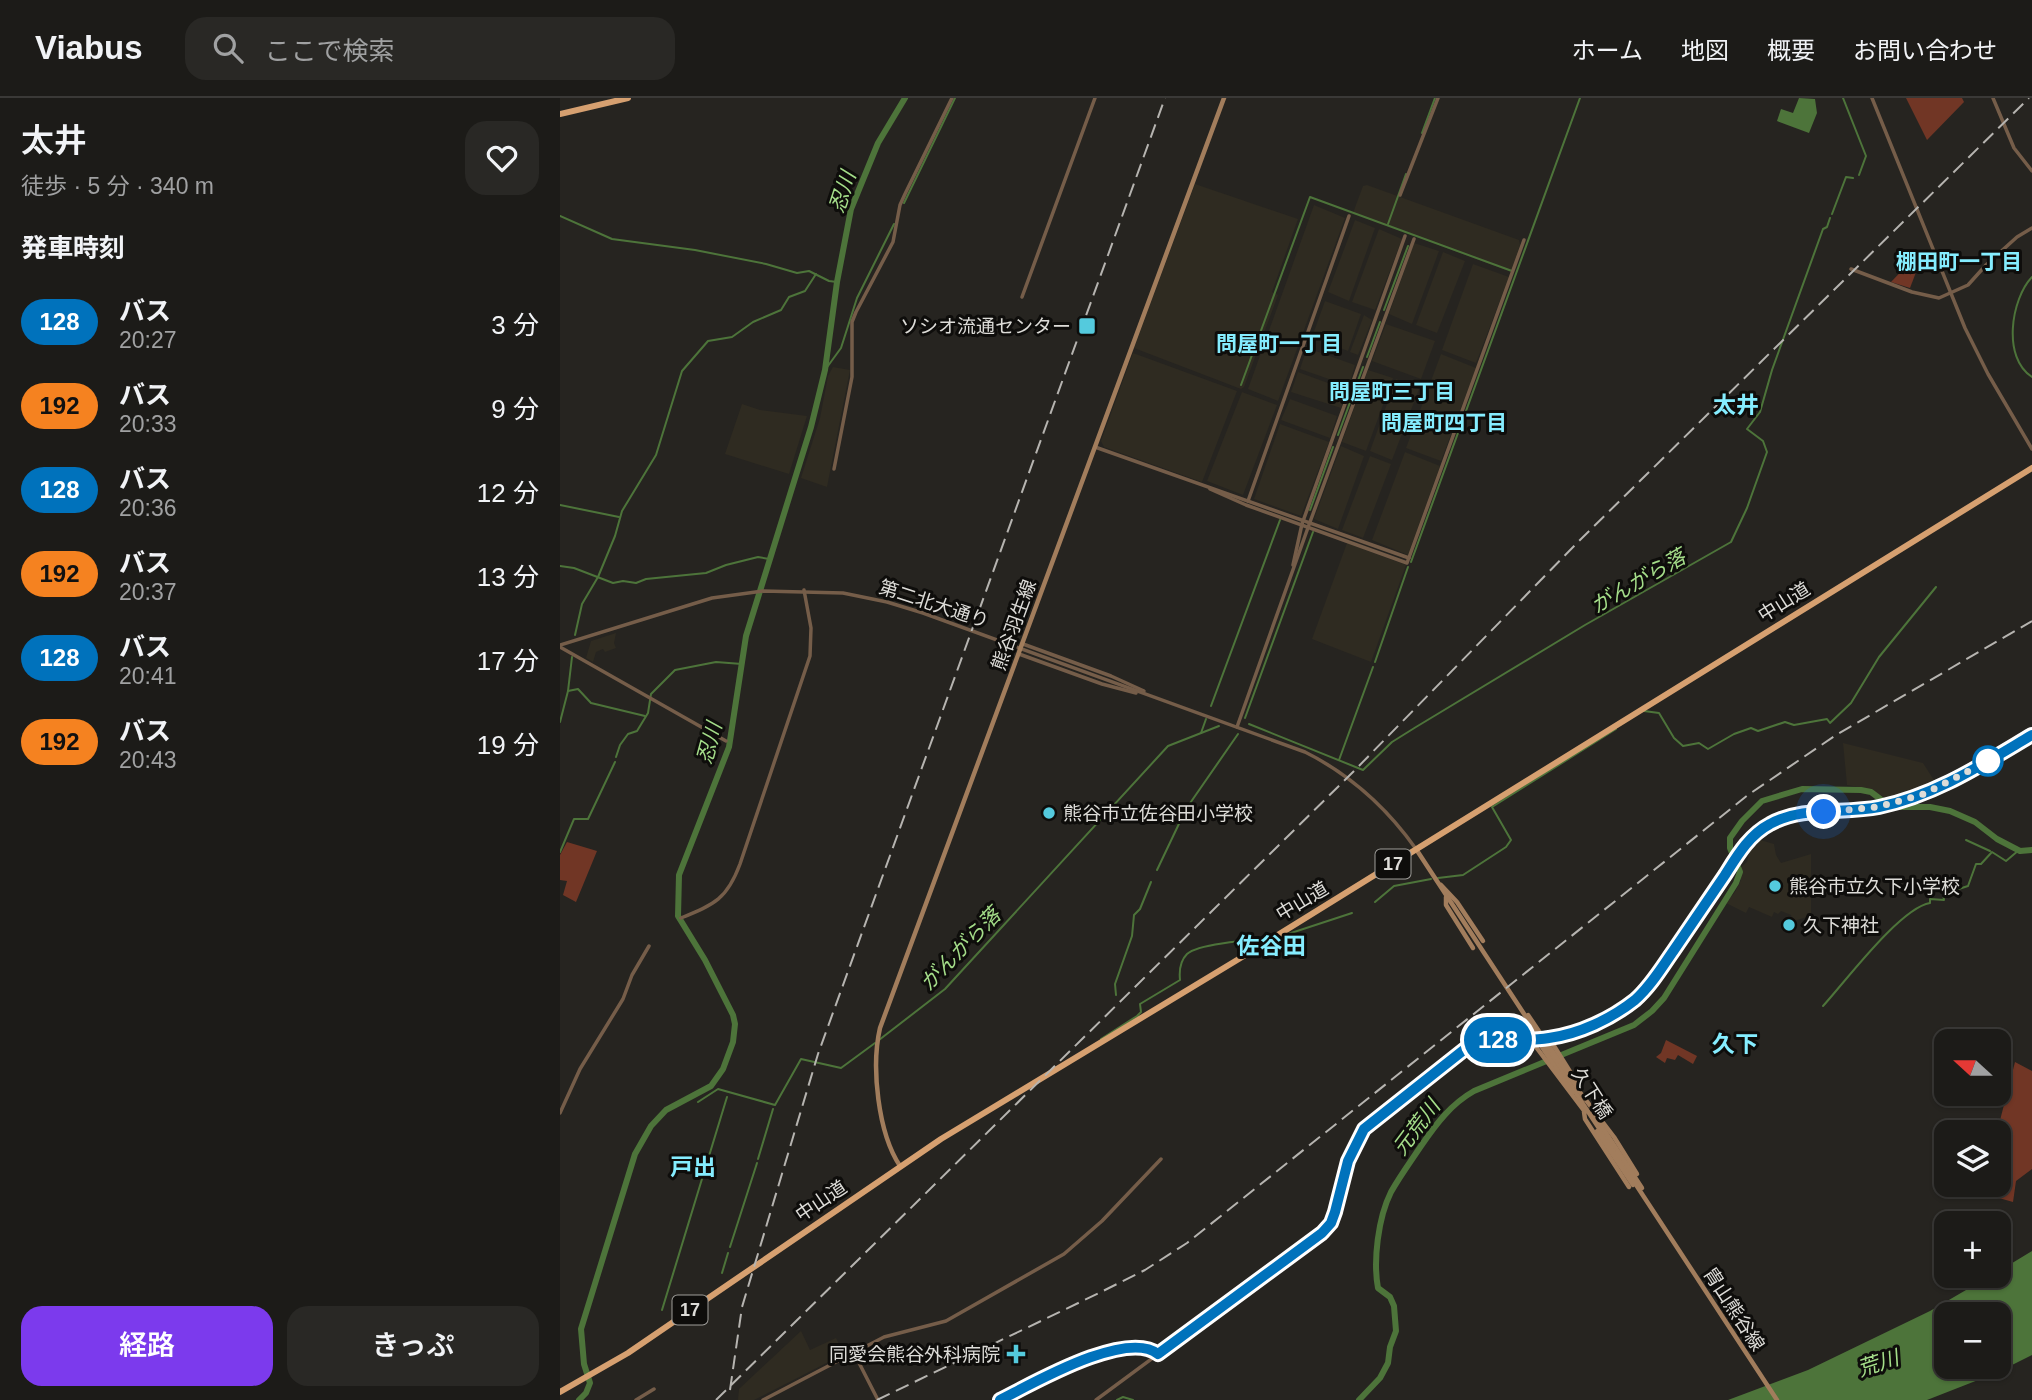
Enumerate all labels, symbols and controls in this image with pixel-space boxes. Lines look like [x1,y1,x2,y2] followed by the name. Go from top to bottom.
[185,17,675,80] search box
[35,29,143,66] text: Viabus
[209,29,247,67] icon: search
[265,36,395,66] text: ここで検索
[1572,37,1643,64] text: ホーム
[1681,37,1729,64] text: 地図
[1767,37,1815,64] text: 概要
[1853,37,1997,64] text: お問い合わせ
[465,121,539,195] button: heart
[21,122,87,159] text: 太井
[825,167,860,216] water label: 忍川
[21,173,214,199] text: 徒歩 · 5 分 · 340 m
[21,233,125,263] text: 発車時刻
[1896,250,2022,273] district label: 棚田町一丁目
[119,296,171,326] text: バス
[39,308,80,335] text: 128
[491,310,539,340] text: 3 分
[900,316,1071,337] place label: ソシオ流通センター
[1077,316,1097,336] marker: ソシオ流通センター
[119,327,177,353] text: 20:27
[1216,332,1342,355] district label: 問屋町一丁目
[119,380,171,410] text: バス
[1329,380,1455,403] district label: 問屋町三丁目
[39,392,80,419] text: 192
[1713,392,1759,418] district label: 太井
[491,394,539,424] text: 9 分
[119,411,177,437] text: 20:33
[1381,411,1507,434] district label: 問屋町四丁目
[119,464,171,494] text: バス
[39,476,80,503] text: 128
[477,478,539,508] text: 12 分
[119,495,177,521] text: 20:36
[1587,543,1692,617] water label: がんがら落
[119,548,171,578] text: バス
[39,560,80,587] text: 192
[477,562,539,592] text: 13 分
[877,576,991,632] street label: 第二北大通り
[988,577,1040,673] street label: 熊谷羽生線
[1754,578,1814,626] street label: 中山道
[119,579,177,605] text: 20:37
[119,632,171,662] text: バス
[39,644,80,671] text: 128
[477,646,539,676] text: 17 分
[119,663,177,689] text: 20:41
[119,716,171,746] text: バス
[692,718,726,766] water label: 忍川
[39,728,80,755] text: 192
[477,730,539,760] text: 19 分
[1973,746,2003,776] unlabelled marker
[119,747,177,773] text: 20:43
[1806,794,1841,829] your location
[1063,803,1253,824] place label: 熊谷市立佐谷田小学校
[1041,805,1057,821] marker: 熊谷市立佐谷田小学校
[1376,850,1410,878] road number: 17
[1789,876,1960,897] place label: 熊谷市立久下小学校
[1272,877,1332,925] street label: 中山道
[1767,878,1783,894] marker: 熊谷市立久下小学校
[915,901,1007,995] water label: がんがら落
[1803,915,1879,936] place label: 久下神社
[1781,917,1797,933] marker: 久下神社
[1237,933,1306,959] district label: 佐谷田
[1458,1017,1538,1063] line badge: 128
[1478,1026,1518,1053] text: 128
[1934,1029,2011,1106] north arrow
[1934,1029,2011,1379] map controls
[1712,1031,1758,1057] district label: 久下
[1568,1063,1616,1123] street label: 久下橋
[1388,1093,1445,1159] water label: 元荒川
[1934,1120,2011,1197] button: layers
[670,1154,716,1180] district label: 戸出
[791,1176,851,1226] street label: 中山道
[1934,1211,2011,1288] button: +
[1699,1263,1769,1355] street label: 胄山熊谷線
[673,1296,708,1324] road number: 17
[1934,1302,2011,1379] button: −
[21,1306,273,1386] button: 経路
[287,1306,539,1386] button: きっぷ
[829,1344,1000,1365] place label: 同愛会熊谷外科病院
[1006,1344,1026,1364] marker: 同愛会熊谷外科病院
[1854,1345,1903,1380] water label: 荒川

